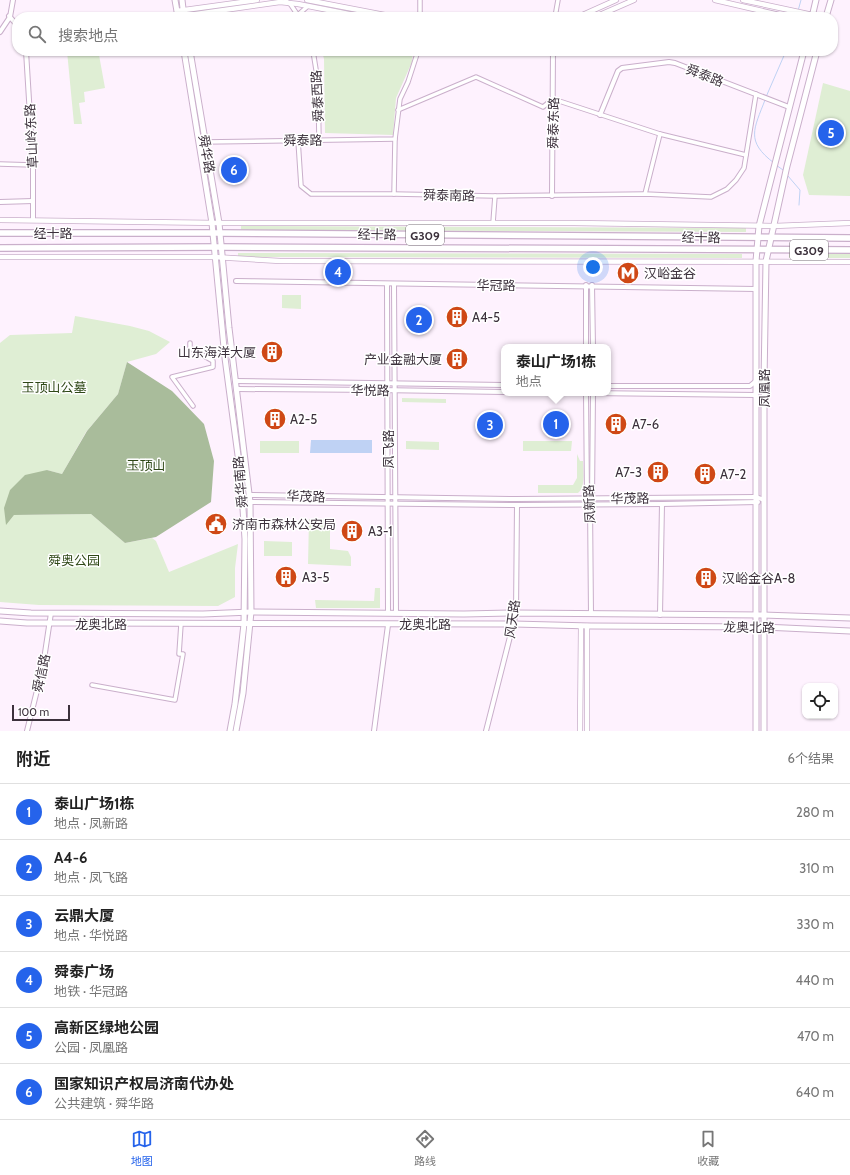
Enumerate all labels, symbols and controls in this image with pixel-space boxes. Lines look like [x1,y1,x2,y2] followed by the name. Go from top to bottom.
[12,12,838,56] search box
[26,23,48,45] icon: search
[58,27,118,45] text: 搜索地点
[684,61,726,89] street label: 舜泰路
[308,70,326,122] street label: 舜泰西路
[545,97,561,149] street label: 舜泰东路
[21,103,41,169] street label: 草山岭东路
[818,118,844,148] pin: 5
[283,132,323,148] street label: 舜泰路
[196,133,218,175] street label: 舜华路
[221,155,247,185] pin: 6
[423,187,475,203] street label: 舜泰南路
[33,225,73,241] street label: 经十路
[406,225,444,245] road number: G309
[357,226,397,242] street label: 经十路
[681,229,721,245] street label: 经十路
[790,240,828,260] road number: G309
[325,257,351,287] pin: 4
[583,257,603,277] your location
[615,260,641,286] metro station icon: 汉峪金谷
[644,265,696,281] place label: 汉峪金谷
[476,277,516,293] street label: 华冠路
[444,304,470,330] building icon: A4-5
[406,305,432,335] pin: 2
[472,309,500,325] place label: A4-5
[259,339,285,365] building icon: 山东海洋大厦
[178,344,256,360] place label: 山东海洋大厦
[501,344,611,396] popup
[444,346,470,372] building icon: 产业金融大厦
[364,351,442,367] place label: 产业金融大厦
[516,353,596,371] text: 泰山广场1栋
[756,368,772,408] street label: 凤凰路
[516,373,542,389] text: 地点
[21,379,87,395] park label: 玉顶山公墓
[350,382,390,398] street label: 华悦路
[262,406,288,432] building icon: A2-5
[543,409,569,439] pin: 1
[477,410,503,440] pin: 3
[290,411,317,427] place label: A2-5
[603,411,629,437] building icon: A7-6
[632,416,659,432] place label: A7-6
[380,429,396,469] street label: 凤飞路
[230,455,250,509] street label: 舜华南路
[126,457,166,473] park label: 玉顶山
[645,459,671,485] building icon: A7-3
[692,461,718,487] building icon: A7-2
[615,464,642,480] place label: A7-3
[720,466,747,482] place label: A7-2
[580,484,598,524] street label: 凤新路
[286,487,326,505] street label: 华茂路
[610,490,650,506] street label: 华茂路
[203,511,229,537] public building icon: 济南市森林公安局
[232,516,336,532] place label: 济南市森林公安局
[339,518,365,544] building icon: A3-1
[368,523,393,539] place label: A3-1
[48,552,100,568] park label: 舜奥公园
[273,564,299,590] building icon: A3-5
[693,565,719,591] building icon: 汉峪金谷A-8
[302,569,330,585] place label: A3-5
[722,570,796,586] place label: 汉峪金谷A-8
[501,599,523,639] street label: 风天路
[75,616,127,632] street label: 龙奥北路
[399,616,451,632] street label: 龙奥北路
[723,619,775,635] street label: 龙奥北路
[29,652,53,694] street label: 舜信路
[802,683,838,719] map controls
[802,683,838,719] button: locate
[12,703,70,722] scale bar
[18,705,49,719] text: 100 m
[16,749,50,769] text: 附近
[788,750,834,766] text: 6个结果
[54,795,135,813] text: 泰山广场1栋
[27,804,31,820] text: 1
[796,804,834,820] text: 280 m
[54,815,128,831] text: 地点 · 凤新路
[54,849,87,867] text: A4-6
[26,860,32,876] text: 2
[799,860,834,876] text: 310 m
[54,869,128,885] text: 地点 · 凤飞路
[54,907,114,925] text: 云鼎大厦
[25,916,33,932] text: 3
[797,916,834,932] text: 330 m
[54,927,128,943] text: 地点 · 华悦路
[54,963,114,981] text: 舜泰广场
[25,972,33,988] text: 4
[796,972,834,988] text: 440 m
[54,983,128,999] text: 地铁 · 华冠路
[54,1019,159,1037] text: 高新区绿地公园
[26,1028,32,1044] text: 5
[797,1028,834,1044] text: 470 m
[54,1039,128,1055] text: 公园 · 凤凰路
[54,1075,234,1093] text: 国家知识产权局济南代办处
[25,1084,33,1100] text: 6
[796,1084,834,1100] text: 640 m
[54,1095,154,1111] text: 公共建筑 · 舜华路
[131,1128,153,1168] tab: 地图
[414,1128,436,1168] tab: 路线
[697,1128,719,1168] tab: 收藏

